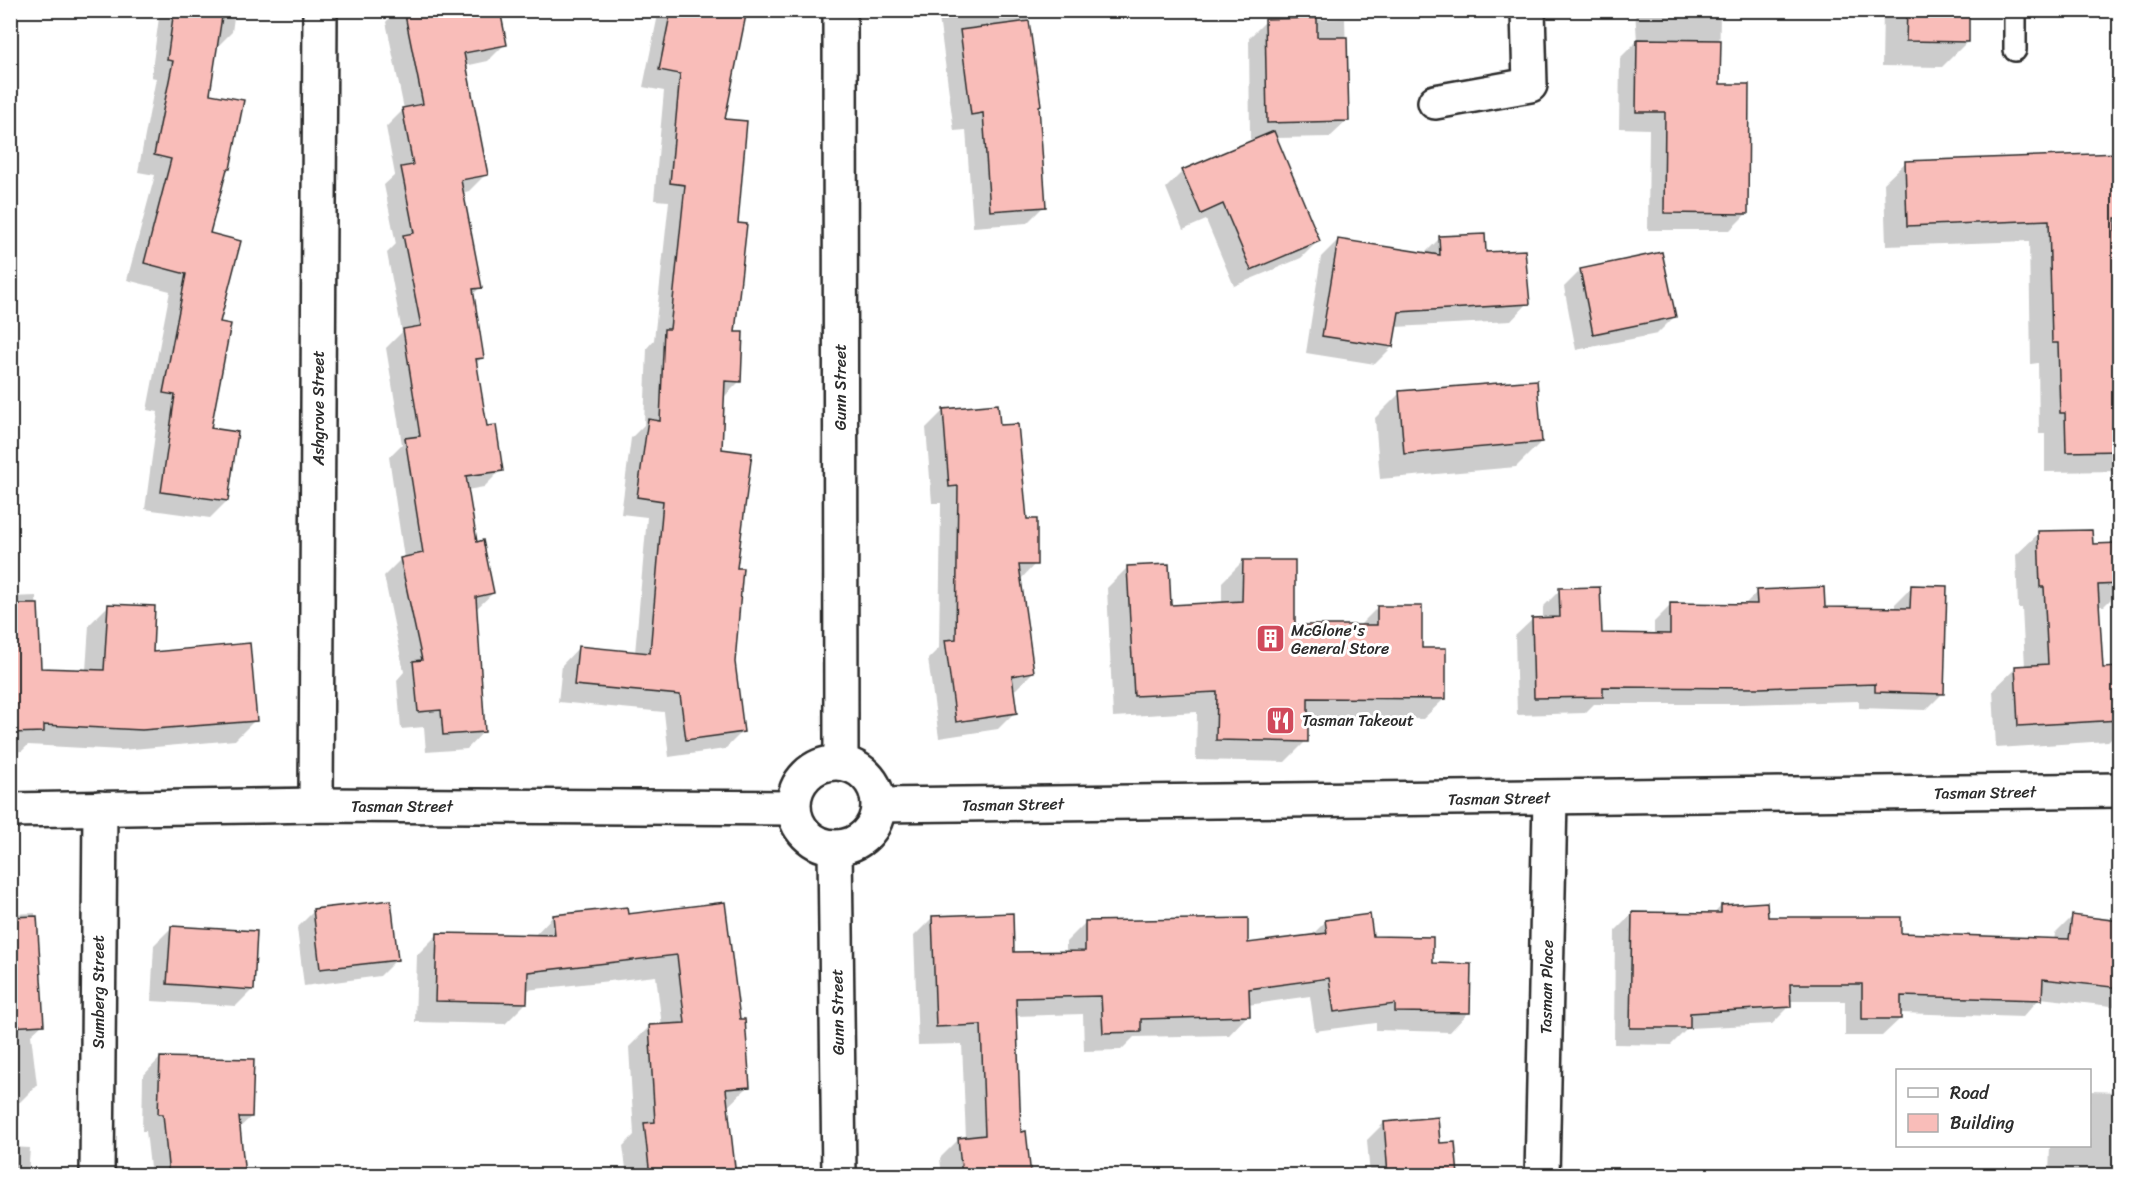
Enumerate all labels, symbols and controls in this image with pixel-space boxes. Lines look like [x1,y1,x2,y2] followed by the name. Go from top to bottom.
[826,344,855,430] street label: Gunn Street
[304,351,333,466] street label: Ashgrove Street
[1291,616,1389,663] place label: McGlone's General Store
[1254,623,1286,655] building icon: McGlone's General Store
[1265,704,1297,736] restaurant icon: Tasman Takeout
[1302,706,1414,735] place label: Tasman Takeout
[1934,777,2037,808] street label: Tasman Street
[1448,783,1551,814] street label: Tasman Street
[962,789,1065,820] street label: Tasman Street
[351,792,454,821] street label: Tasman Street
[84,935,113,1049] street label: Sumberg Street
[1531,939,1562,1035] street label: Tasman Place
[822,969,853,1055] street label: Gunn Street
[1896,1069,2091,1147] legend
[1950,1077,1990,1109] text: Road
[1950,1107,2014,1139] text: Building

